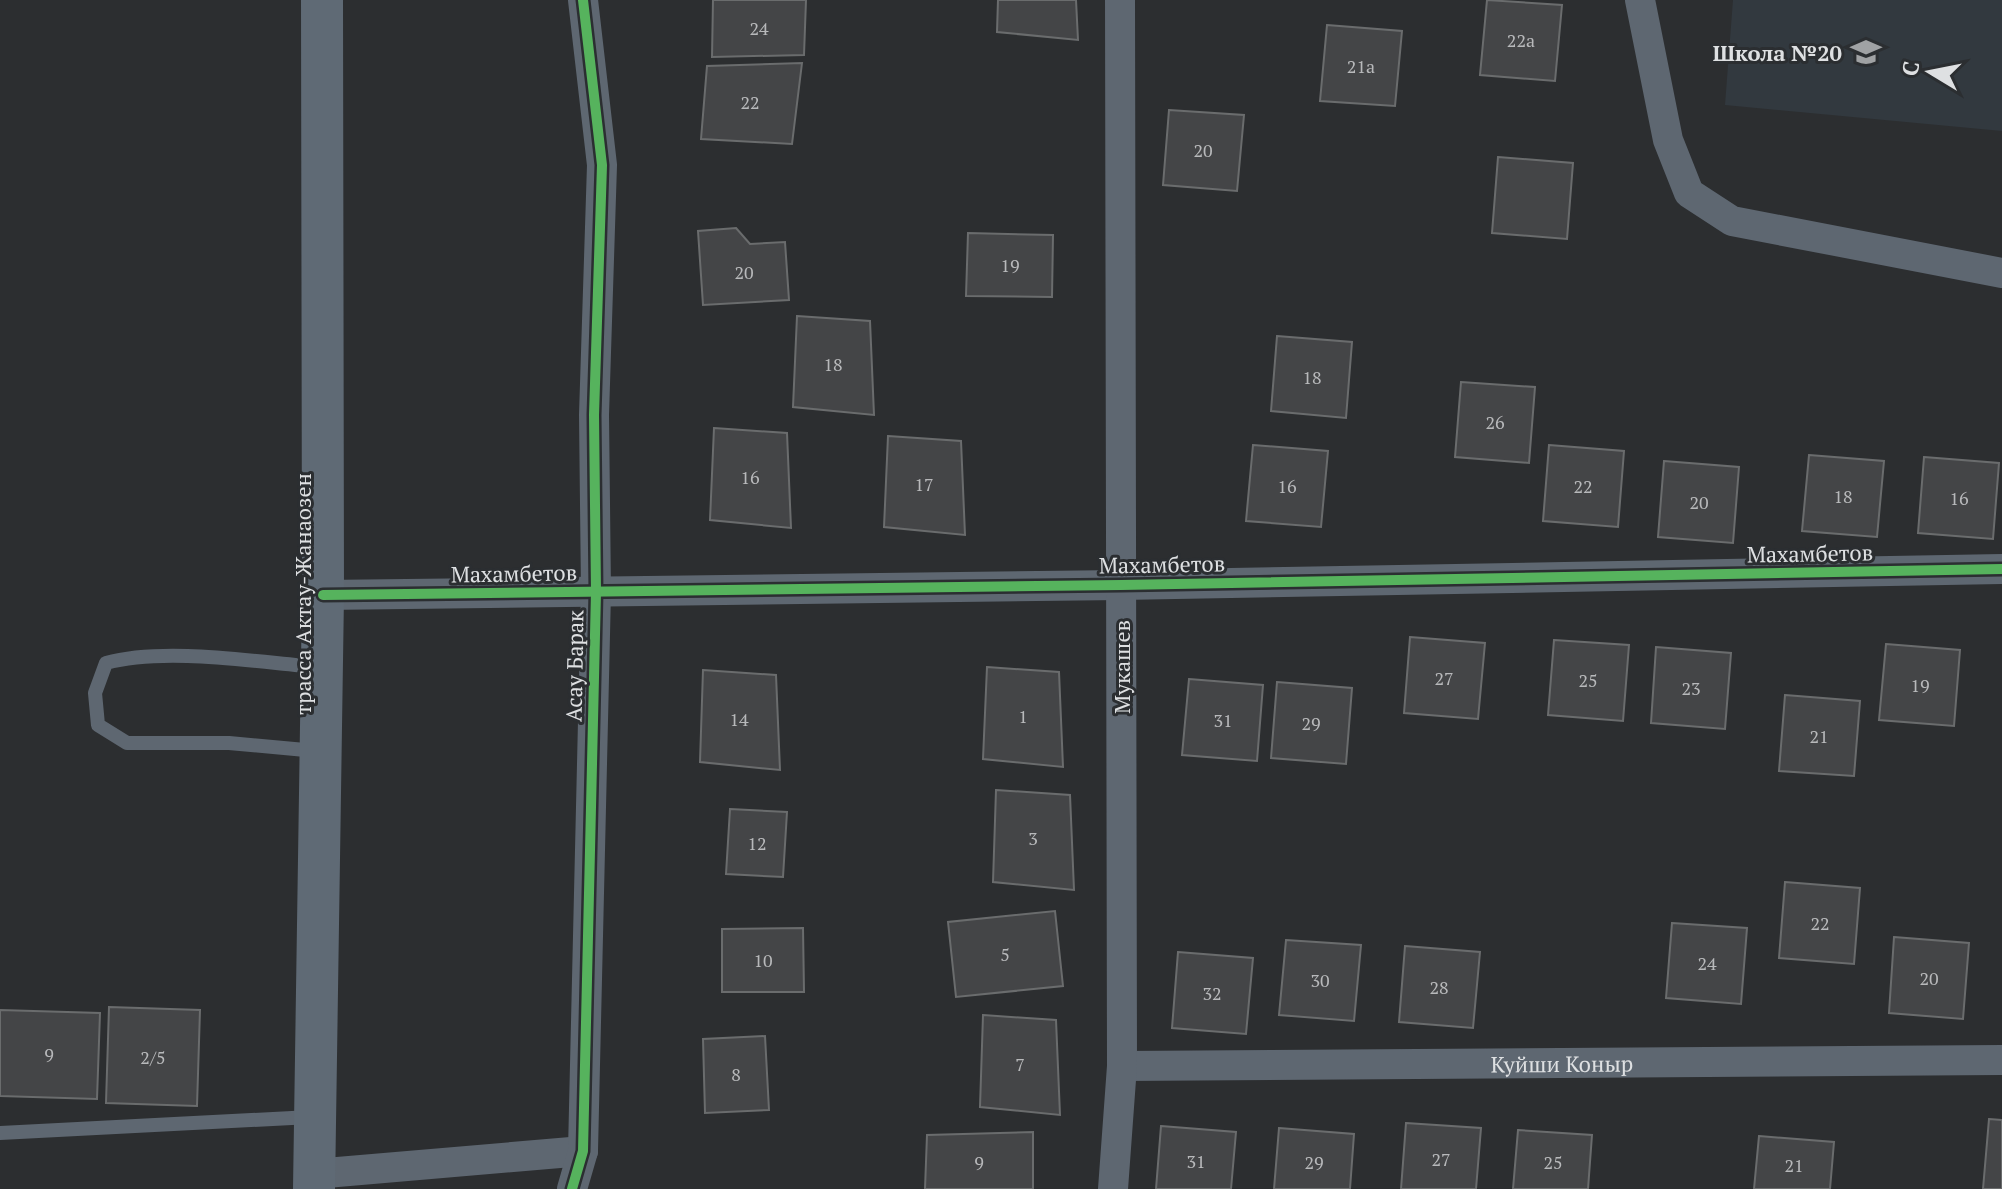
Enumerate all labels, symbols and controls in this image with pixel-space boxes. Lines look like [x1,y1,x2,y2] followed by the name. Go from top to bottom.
[749,16,769,40] house number: 24
[1507,28,1535,52] house number: 22а
[1890,32,1970,112] north arrow
[1849,35,1883,69] school or university icon: Школа №20
[1713,38,1842,67] place label: Школа №20
[1347,54,1375,78] house number: 21а
[1894,59,1925,78] text: С
[740,90,760,114] house number: 22
[1193,138,1213,162] house number: 20
[1000,253,1020,277] house number: 19
[734,260,754,284] house number: 20
[823,352,843,376] house number: 18
[1302,365,1322,389] house number: 18
[1485,410,1505,434] house number: 26
[740,465,760,489] house number: 16
[914,472,934,496] house number: 17
[288,473,317,715] street label: трасса Актау-Жанаозен
[1277,474,1297,498] house number: 16
[1573,474,1593,498] house number: 22
[1833,484,1853,508] house number: 18
[1949,486,1969,510] house number: 16
[1689,490,1709,514] house number: 20
[1746,537,1874,569] street label: Махамбетов
[1098,548,1226,580] street label: Махамбетов
[450,557,578,589] street label: Махамбетов
[559,610,589,722] street label: Асау Барак
[1107,620,1136,714] street label: Мукашев
[1434,666,1454,690] house number: 27
[1578,668,1598,692] house number: 25
[1910,673,1930,697] house number: 19
[1681,676,1701,700] house number: 23
[1018,704,1028,728] house number: 1
[729,707,749,731] house number: 14
[1213,708,1233,732] house number: 31
[1301,711,1321,735] house number: 29
[1809,724,1829,748] house number: 21
[1028,826,1038,850] house number: 3
[747,831,767,855] house number: 12
[1810,911,1830,935] house number: 22
[1000,942,1010,966] house number: 5
[753,948,773,972] house number: 10
[1697,951,1717,975] house number: 24
[1919,966,1939,990] house number: 20
[1310,968,1330,992] house number: 30
[1429,975,1449,999] house number: 28
[1202,981,1222,1005] house number: 32
[44,1042,54,1066] house number: 9
[140,1045,166,1069] house number: 2/5
[1491,1048,1633,1078] street label: Куйши Коныр
[1015,1052,1025,1076] house number: 7
[731,1062,741,1086] house number: 8
[1431,1147,1451,1171] house number: 27
[1186,1149,1206,1173] house number: 31
[974,1150,984,1174] house number: 9
[1304,1150,1324,1174] house number: 29
[1543,1150,1563,1174] house number: 25
[1784,1153,1804,1177] house number: 21

